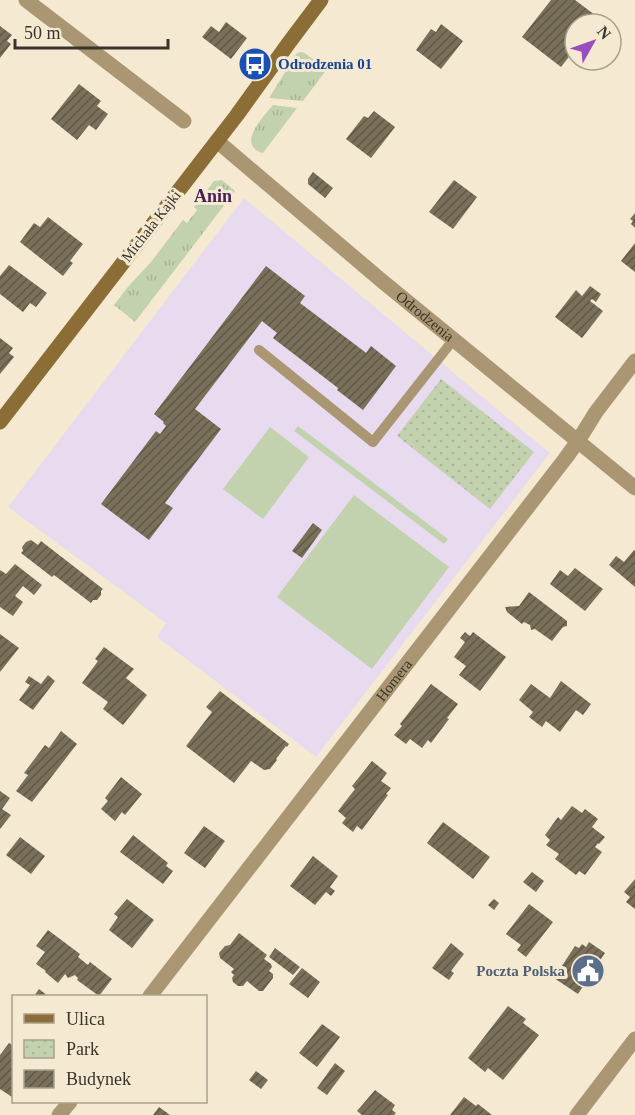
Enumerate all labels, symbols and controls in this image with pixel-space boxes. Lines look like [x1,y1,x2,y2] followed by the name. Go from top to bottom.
[15,12,168,50] scale bar
[563,12,623,72] north arrow
[24,23,61,43] text: 50 m
[594,23,615,43] text: N
[237,46,273,82] bus stop icon: Odrodzenia 01
[278,56,372,72] place label: Odrodzenia 01
[194,186,232,206] district label: Anin
[118,187,184,265] street label: Michała Kajki
[393,288,457,345] street label: Odrodzenia
[373,656,415,704] street label: Homera
[570,953,606,989] public building icon: Poczta Polska
[476,963,565,979] place label: Poczta Polska
[12,995,207,1103] legend
[66,1009,105,1029] text: Ulica
[66,1039,99,1059] text: Park
[66,1069,131,1089] text: Budynek

